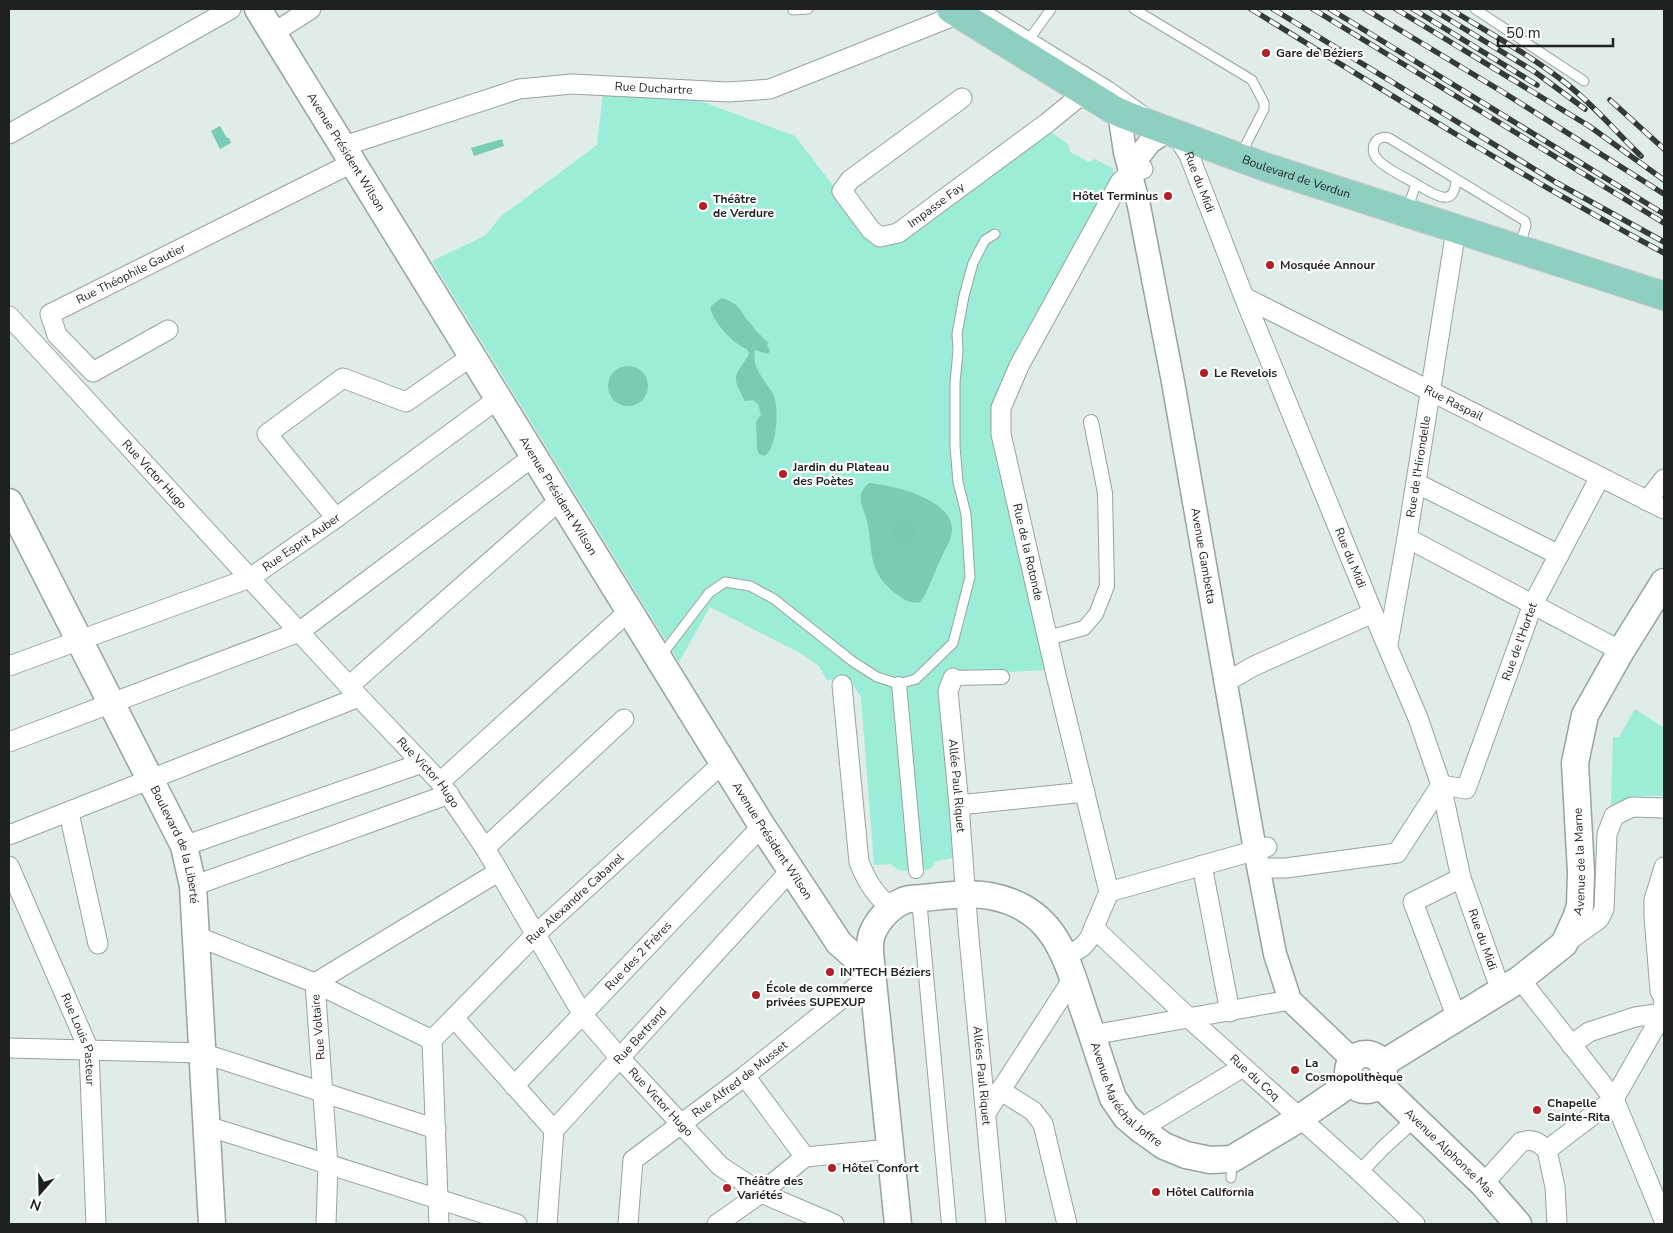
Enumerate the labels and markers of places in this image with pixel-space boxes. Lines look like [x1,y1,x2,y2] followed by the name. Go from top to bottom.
[1276,45,1363,61] place label: Gare de Béziers
[1260,47,1272,59] marker: Gare de Béziers
[1073,188,1158,204] place label: Hôtel Terminus
[1162,190,1174,202] marker: Hôtel Terminus
[713,191,775,221] place label: Théâtre de Verdure
[697,200,709,212] marker: Théâtre de Verdure
[1280,257,1375,273] place label: Mosquée Annour
[1264,259,1276,271] marker: Mosquée Annour
[1214,365,1277,381] place label: Le Revelois
[1198,367,1210,379] marker: Le Revelois
[792,459,889,489] place label: Jardin du Plateau des Poètes
[777,468,789,480] marker: Jardin du Plateau des Poètes
[840,964,931,980] place label: IN'TECH Béziers
[824,966,836,978] marker: IN'TECH Béziers
[766,980,873,1010] place label: École de commerce privées SUPEXUP
[750,989,762,1001] marker: École de commerce privées SUPEXUP
[1305,1055,1403,1085] place label: La Cosmopolithèque
[1289,1064,1301,1076] marker: La Cosmopolithèque
[1547,1095,1610,1125] place label: Chapelle Sainte-Rita
[1531,1104,1543,1116] marker: Chapelle Sainte-Rita
[842,1160,919,1176] place label: Hôtel Confort
[826,1162,838,1174] marker: Hôtel Confort
[736,1173,803,1203] place label: Théâtre des Variétés
[721,1182,733,1194] marker: Théâtre des Variétés
[1166,1184,1254,1200] place label: Hôtel California
[1150,1186,1162,1198] marker: Hôtel California

